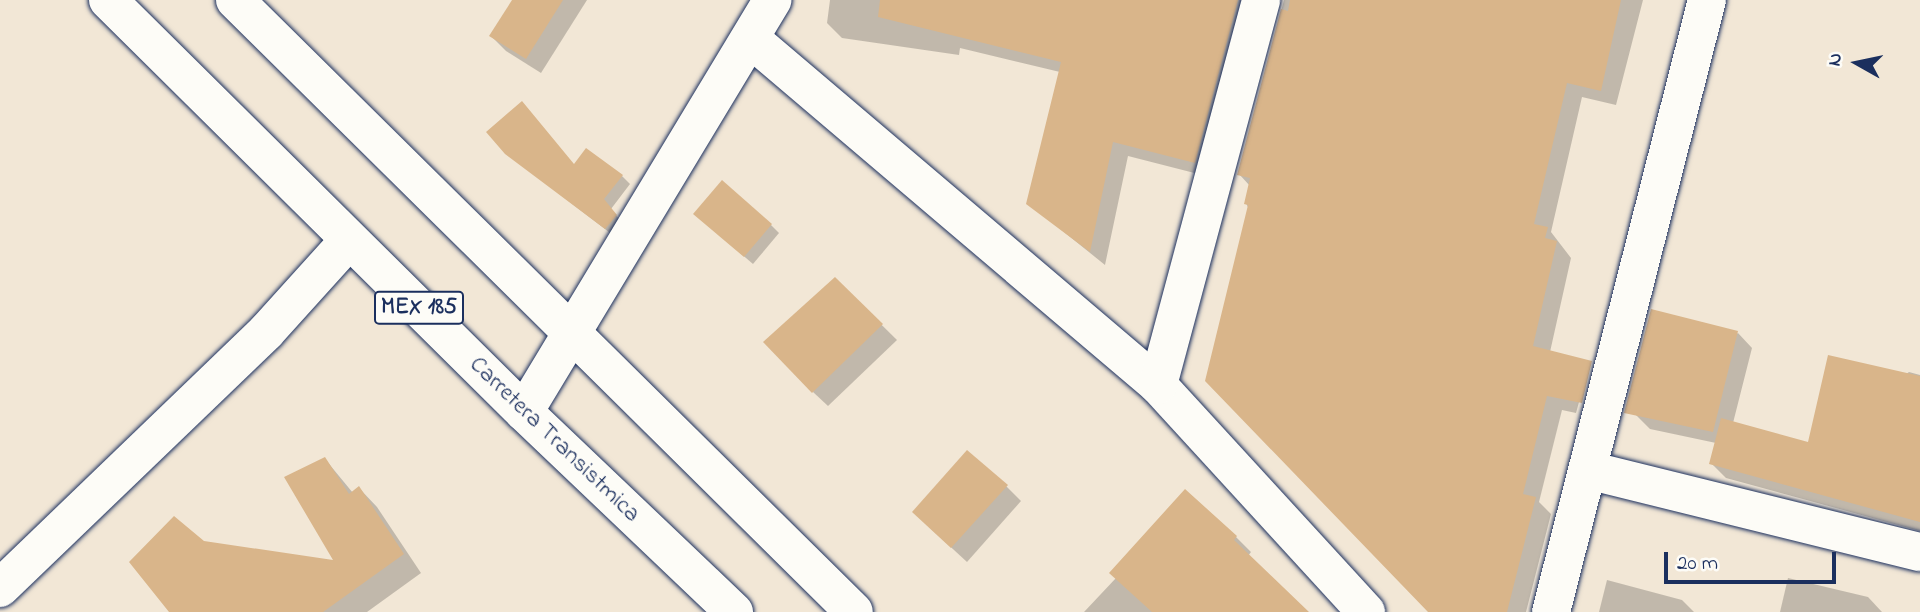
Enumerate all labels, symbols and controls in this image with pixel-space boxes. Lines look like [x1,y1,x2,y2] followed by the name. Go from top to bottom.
[1822,28,1892,98] north arrow
[1821,51,1850,68] text: N
[374,288,464,328] road number: MEX 185
[463,351,645,529] street label: Carretera Transistmica
[1668,538,1840,582] scale bar
[1677,549,1718,579] text: 20 m

